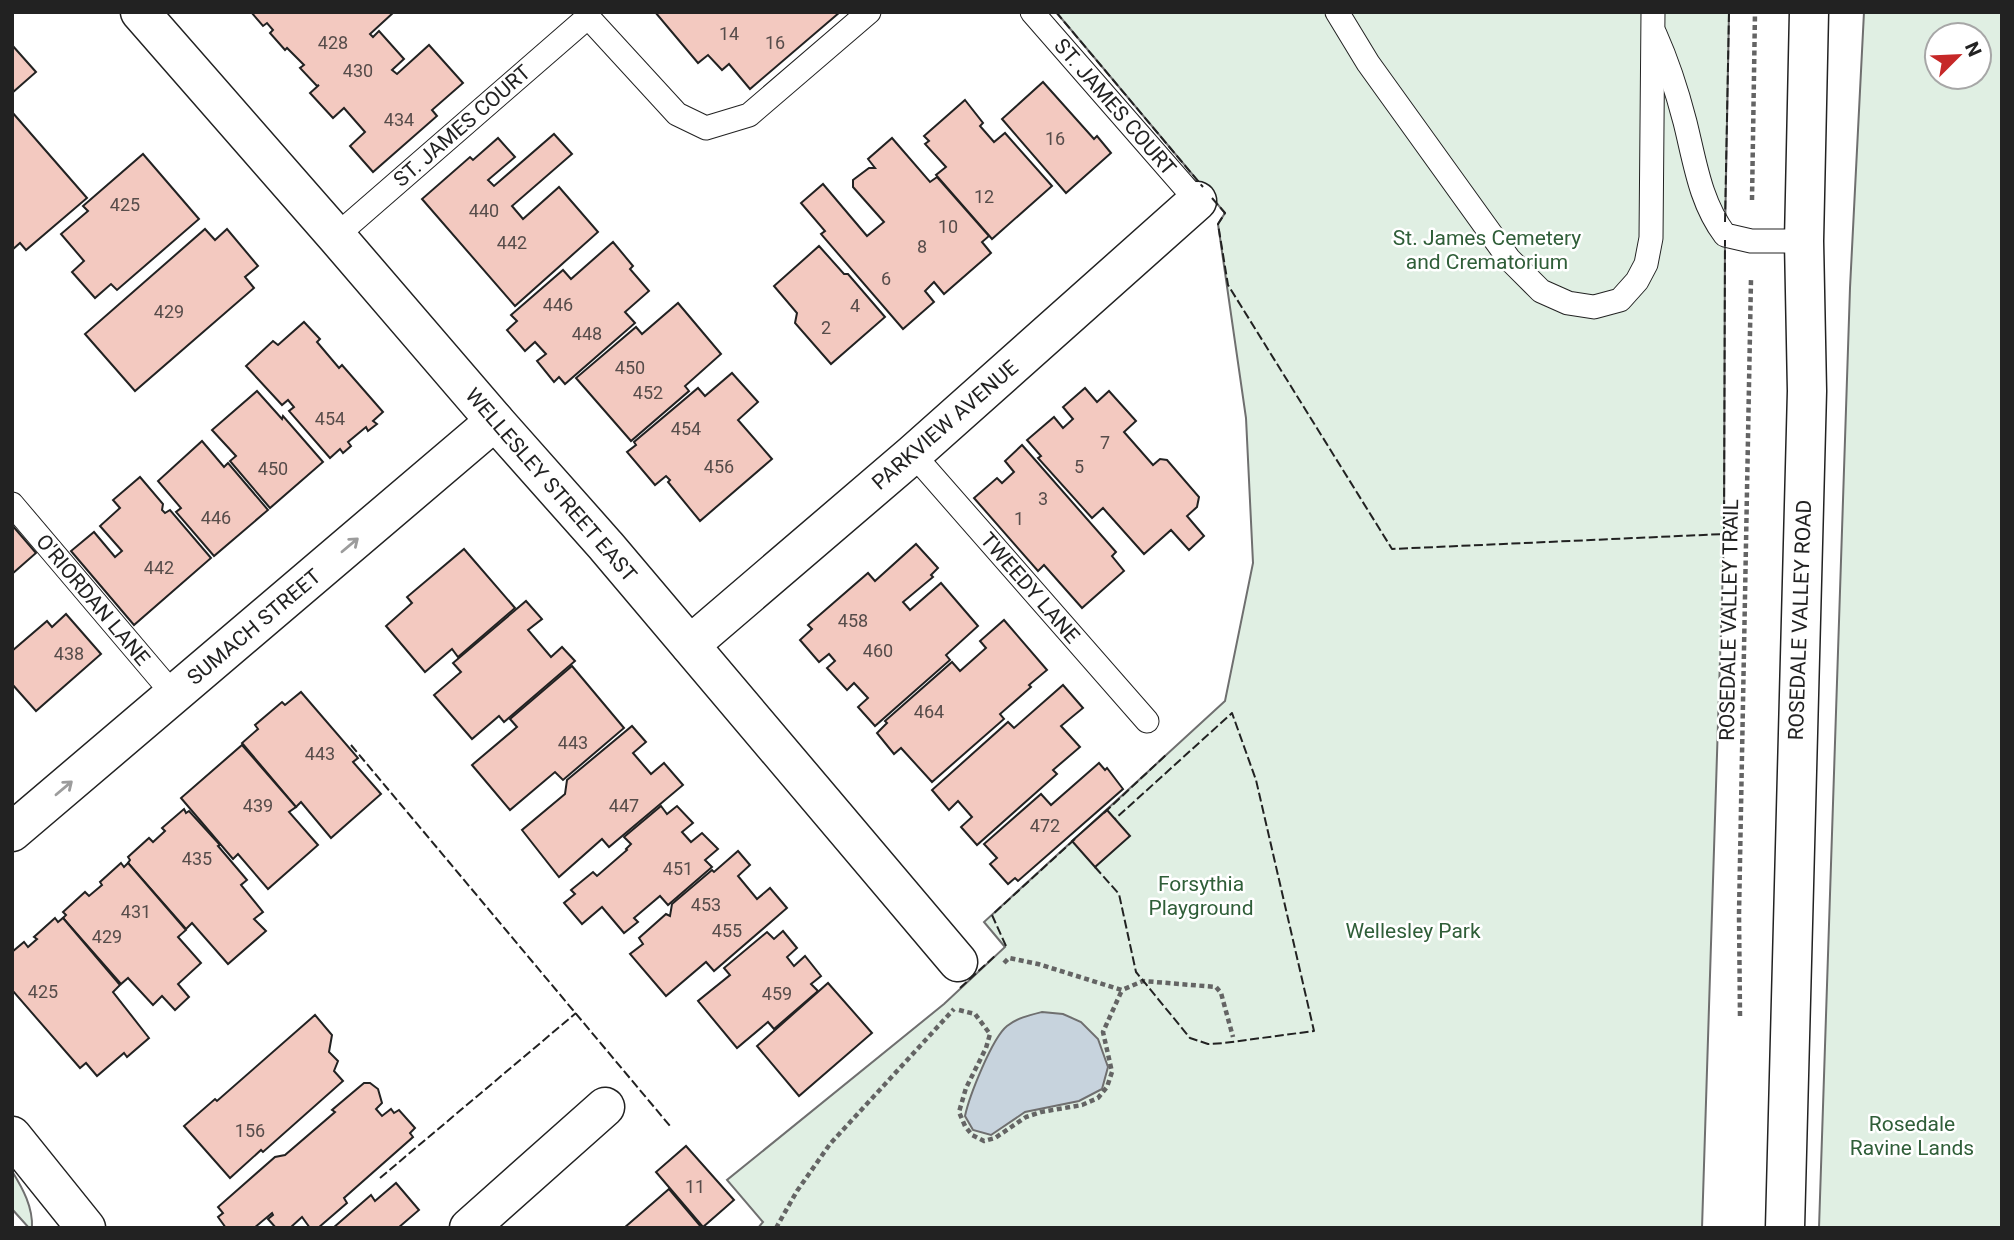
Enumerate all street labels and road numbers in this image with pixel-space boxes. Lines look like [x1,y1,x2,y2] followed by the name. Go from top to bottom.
[1049,34,1181,180] street label: ST. JAMES COURT
[389,60,535,192] street label: ST. JAMES COURT
[867,355,1023,495] street label: PARKVIEW AVENUE
[460,383,642,587] street label: WELLESLEY STREET EAST
[1715,499,1743,741] street label: ROSEDALE VALLEY TRAIL
[1784,499,1816,741] street label: ROSEDALE VALLEY ROAD
[976,528,1085,648] street label: TWEEDY LANE
[31,530,155,670] street label: O'RIORDAN LANE
[182,564,326,690] street label: SUMACH STREET

